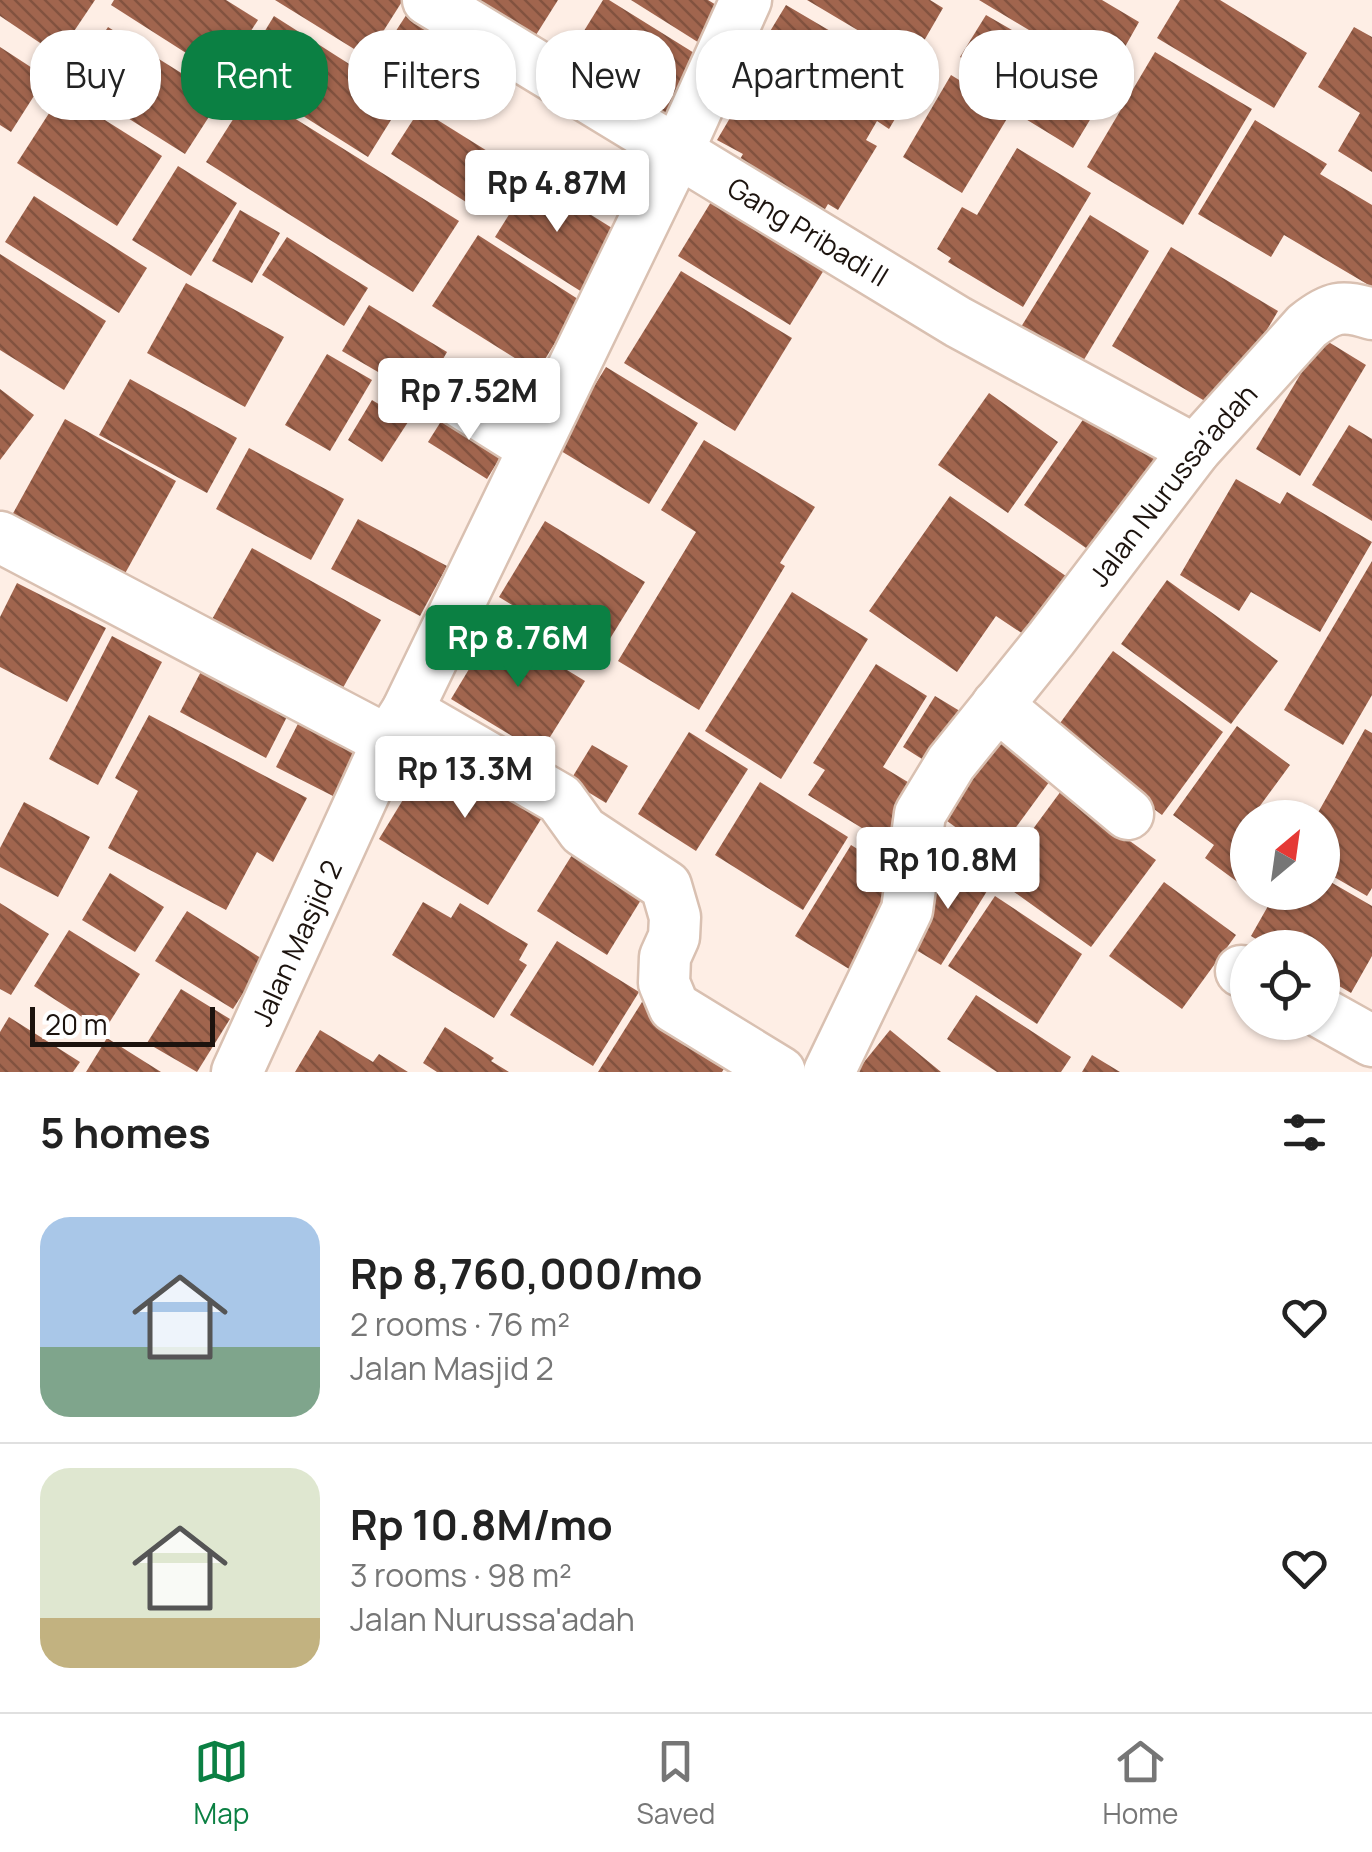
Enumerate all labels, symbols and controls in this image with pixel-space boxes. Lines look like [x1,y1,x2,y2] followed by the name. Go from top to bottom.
[30,30,161,120] chip: Buy
[181,30,328,120] chip: Rent
[348,30,516,120] chip: Filters
[536,30,676,120] chip: New
[696,30,939,120] chip: Apartment
[959,30,1134,120] chip: House
[454,150,660,235] pin: Rp 4.87M
[487,160,627,204] text: Rp 4.87M
[721,168,896,294] street label: Gang Pribadi II
[366,358,572,443] pin: Rp 7.52M
[400,368,538,412] text: Rp 7.52M
[1079,375,1265,594] street label: Jalan Nurussa'adah
[415,605,621,690] pin: Rp 8.76M
[448,615,588,659] text: Rp 8.76M
[362,736,568,821] pin: Rp 13.3M
[397,746,533,790] text: Rp 13.3M
[1230,800,1340,910] north arrow
[1230,800,1340,1040] map controls
[845,827,1051,912] pin: Rp 10.8M
[879,837,1017,881] text: Rp 10.8M
[242,854,350,1032] street label: Jalan Masjid 2
[1230,930,1340,1040] button: locate
[30,1002,215,1046] scale bar
[45,1005,107,1043] text: 20 m
[40,1103,211,1161] text: 5 homes
[1277,1105,1332,1160] icon: filters
[350,1244,703,1302] text: Rp 8,760,000/mo
[120,1257,240,1377] icon: home
[1277,1290,1332,1345] icon: heart
[350,1302,570,1346] text: 2 rooms · 76 m²
[350,1346,554,1390] text: Jalan Masjid 2
[350,1495,613,1553] text: Rp 10.8M/mo
[120,1508,240,1628] icon: home
[1277,1541,1332,1596] icon: heart
[350,1553,572,1597] text: 3 rooms · 98 m²
[350,1597,635,1641] text: Jalan Nurussa'adah
[194,1734,249,1832] tab: Map
[637,1734,715,1832] tab: Saved
[1103,1734,1178,1832] tab: Home

